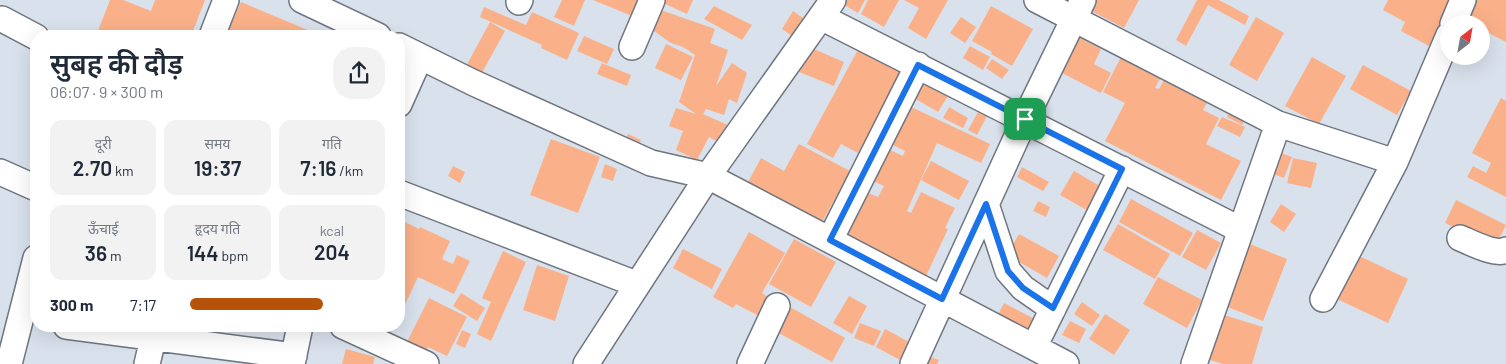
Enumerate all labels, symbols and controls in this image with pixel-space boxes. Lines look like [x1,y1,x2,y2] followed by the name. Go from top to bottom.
[1440,15,1490,65] north arrow
[1440,15,1490,65] map controls
[50,46,183,80] text: सुबह की दौड़
[333,47,385,99] button: share
[50,82,163,101] text: 06:07 · 9 × 300 m
[1004,98,1046,140] pin
[1011,105,1039,133] icon: arrive
[95,135,112,152] text: दूरी
[205,135,230,152] text: समय
[322,135,342,152] text: गति
[73,155,112,180] text: 2.70
[194,155,241,180] text: 19:37
[300,155,336,180] text: 7:16
[112,162,134,179] text: km
[336,162,363,179] text: /km
[88,220,118,237] text: ऊँचाई
[195,220,240,237] text: हृदय गति
[320,222,344,239] text: kcal
[314,239,350,264] text: 204
[85,240,107,265] text: 36
[187,240,219,265] text: 144
[107,247,121,264] text: m
[219,247,248,264] text: bpm
[50,295,93,314] text: 300 m
[130,295,156,314] text: 7:17

